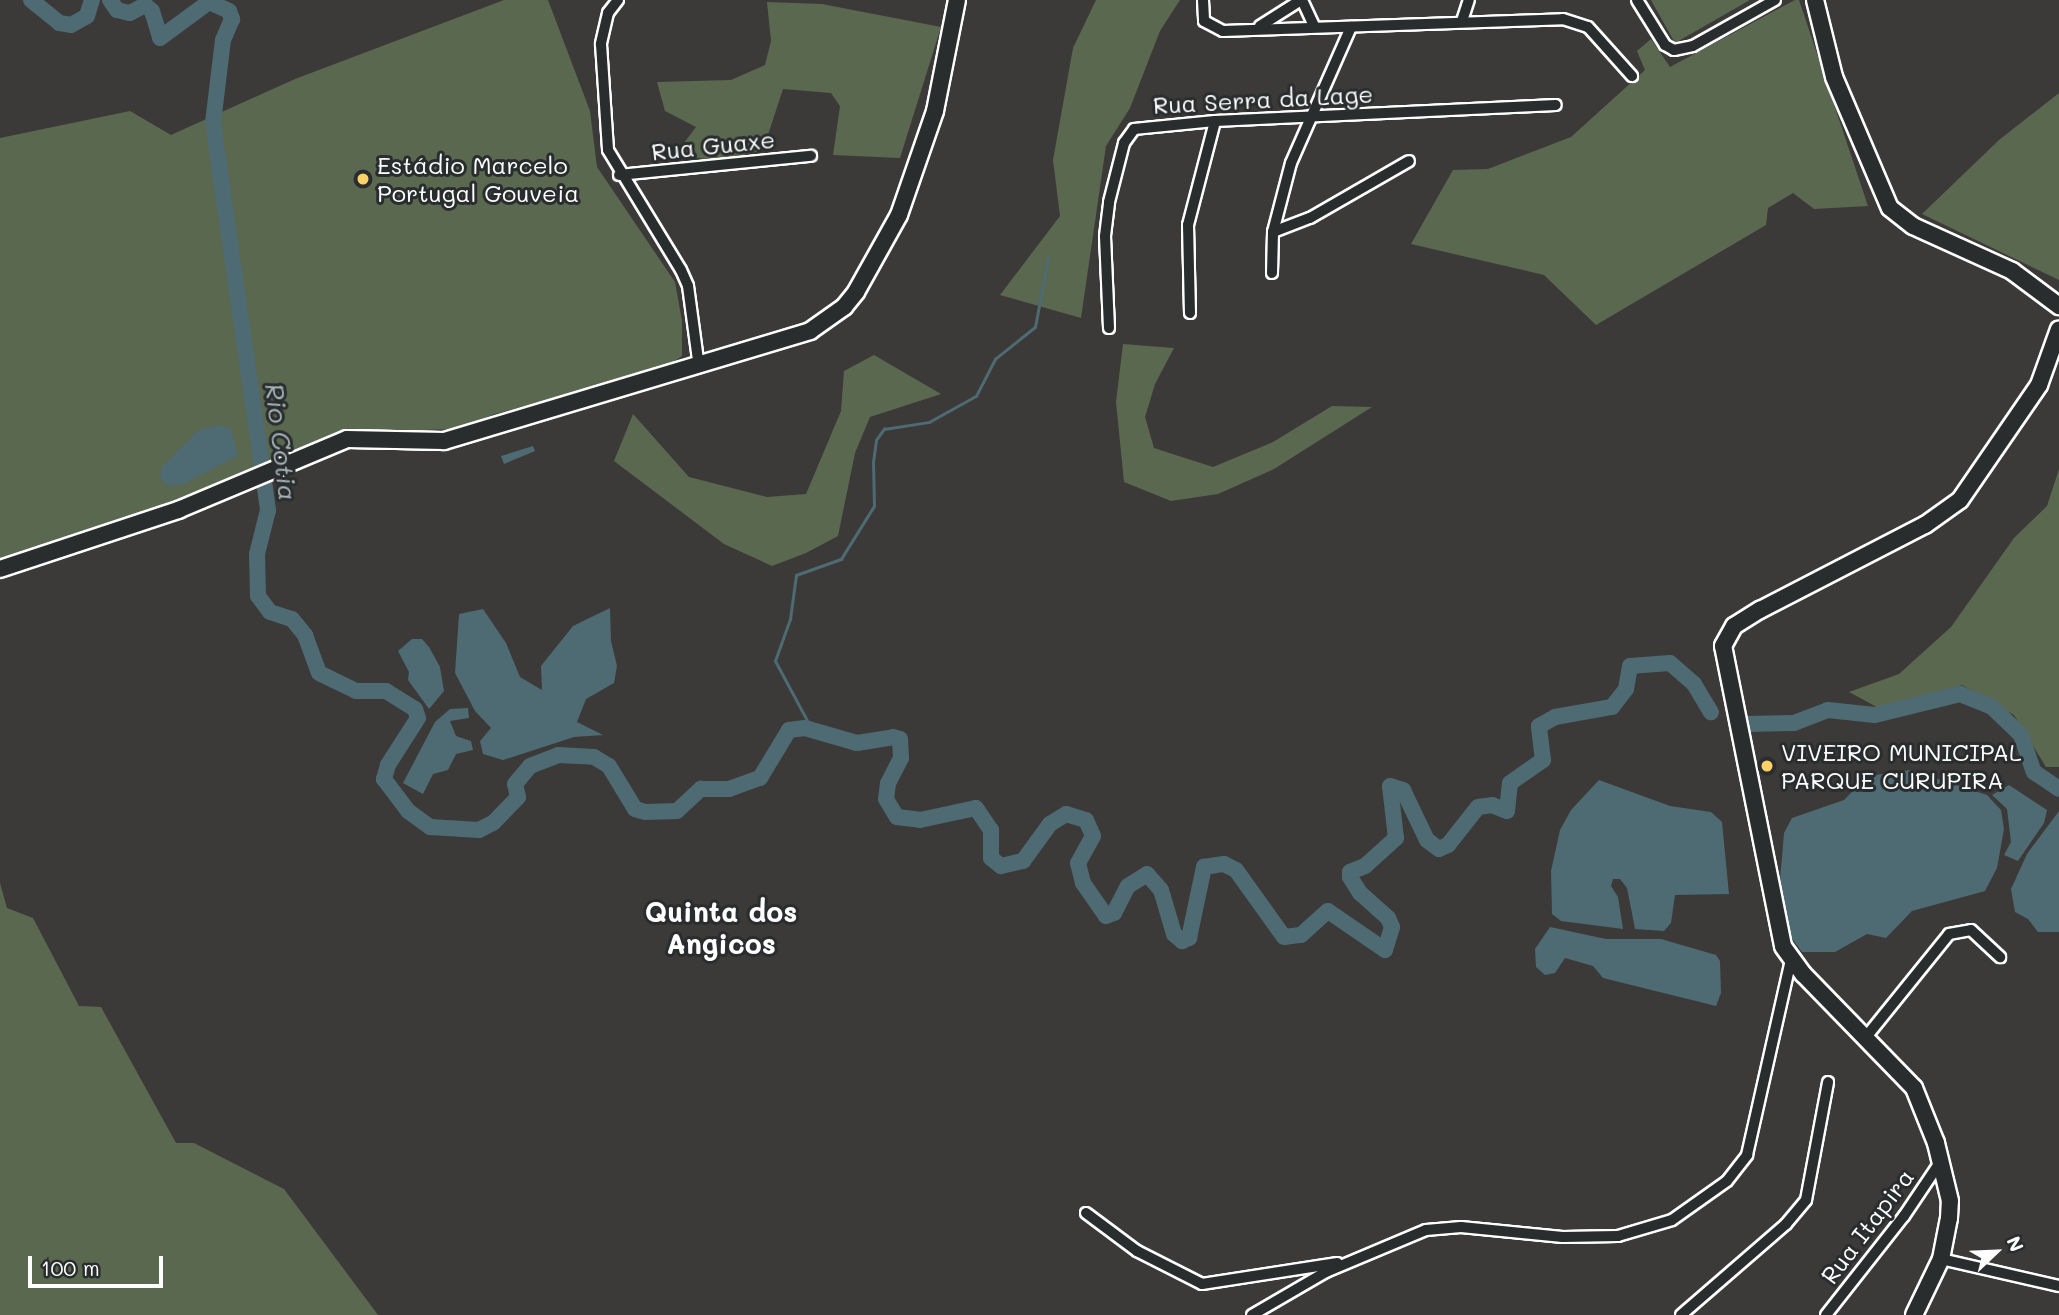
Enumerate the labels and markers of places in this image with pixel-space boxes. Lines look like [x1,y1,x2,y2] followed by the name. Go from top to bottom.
[377,151,579,207] place label: Estádio Marcelo Portugal Gouveia
[355,171,371,187] marker: Estádio Marcelo Portugal Gouveia
[1781,738,2022,794] place label: VIVEIRO MUNICIPAL PARQUE CURUPIRA
[1759,758,1775,774] marker: VIVEIRO MUNICIPAL PARQUE CURUPIRA

